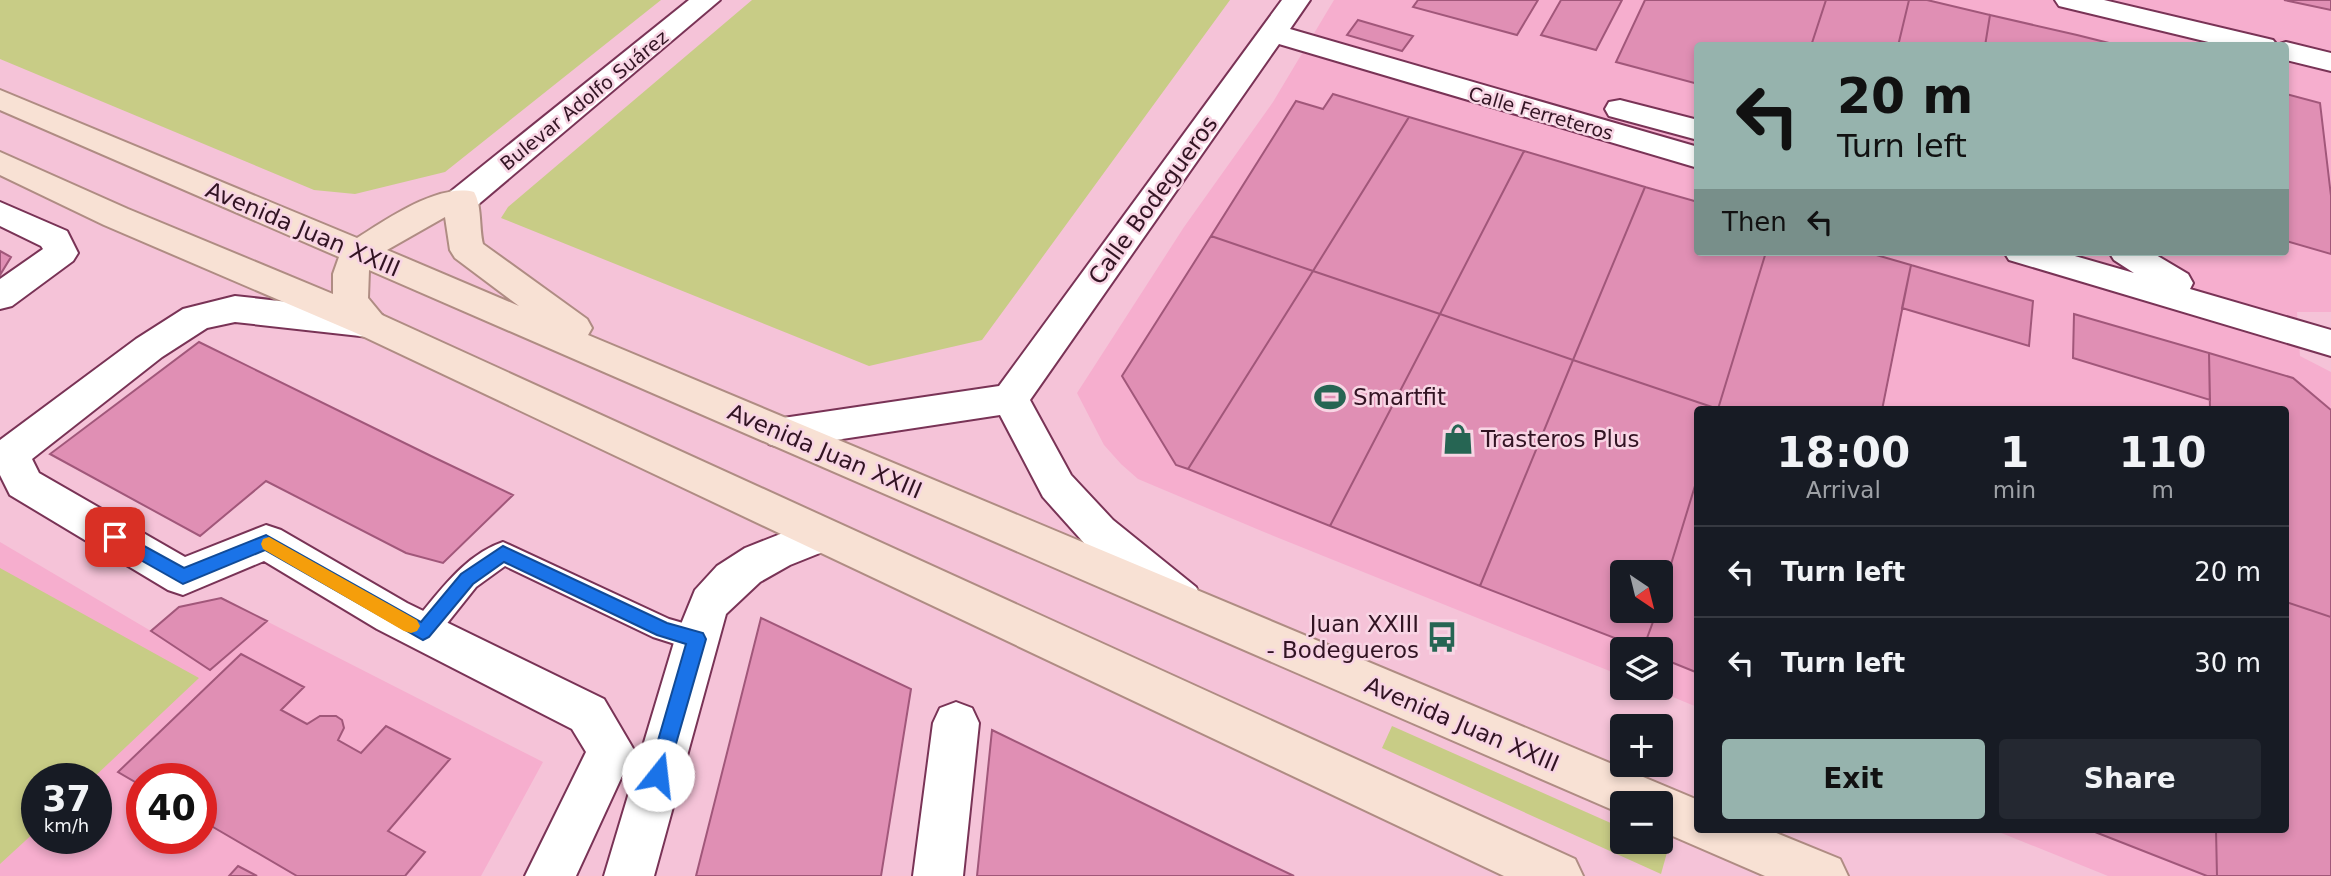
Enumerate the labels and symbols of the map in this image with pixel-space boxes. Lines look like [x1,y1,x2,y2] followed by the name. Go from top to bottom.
[496,25,672,174] street label: Bulevar Adolfo Suárez
[1466,82,1616,144] street label: Calle Ferreteros
[1083,111,1223,289] street label: Calle Bodegueros
[202,176,404,282] street label: Avenida Juan XXIII
[1313,380,1347,414] sports icon: Smartfit
[1353,384,1446,410] place label: Smartfit
[724,398,926,504] street label: Avenida Juan XXIII
[1441,422,1475,456] shop icon: Trasteros Plus
[1480,426,1640,452] place label: Trasteros Plus
[85,507,145,567] pin
[1610,560,1673,623] north arrow
[1266,611,1419,663] place label: Juan XXIII - Bodegueros
[1425,620,1459,654] bus stop icon: Juan XXIII - Bodegueros
[1361,671,1563,777] street label: Avenida Juan XXIII
[621,738,695,812] position arrow
[126,763,217,854] speed limit sign: 40

